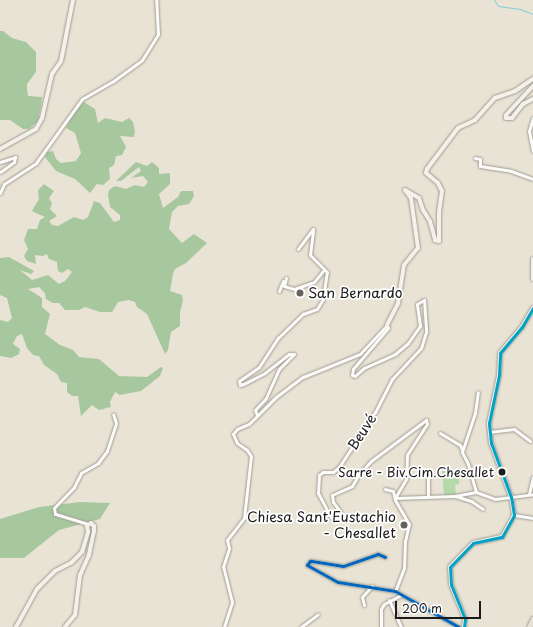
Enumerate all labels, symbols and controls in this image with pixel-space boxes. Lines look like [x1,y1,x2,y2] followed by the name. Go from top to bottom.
[308,285,402,301] place label: San Bernardo
[295,288,305,298] marker: San Bernardo
[344,411,380,453] street label: Beuvé
[338,464,494,480] place label: Sarre - Biv.Cim.Chesallet
[497,467,507,477] marker: Sarre - Biv.Cim.Chesallet
[248,509,396,542] place label: Chiesa Sant'Eustachio - Chesallet
[399,520,409,530] marker: Chiesa Sant'Eustachio - Chesallet
[397,593,483,619] scale bar
[402,599,442,617] text: 200 m

